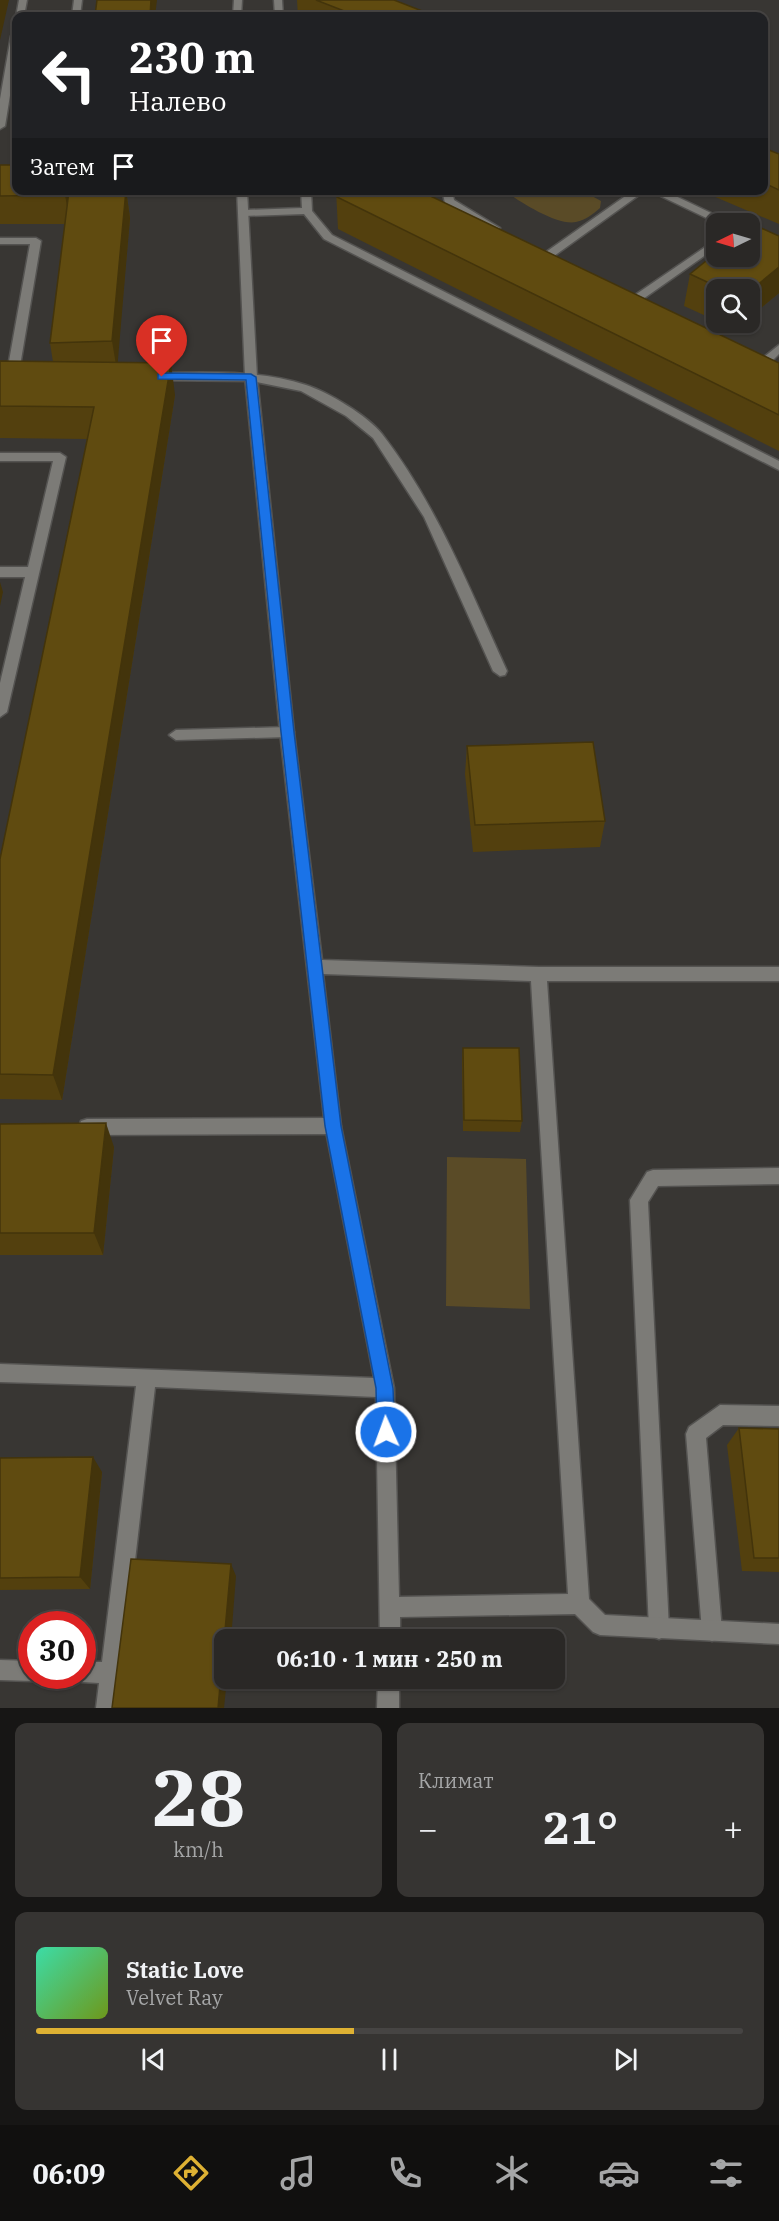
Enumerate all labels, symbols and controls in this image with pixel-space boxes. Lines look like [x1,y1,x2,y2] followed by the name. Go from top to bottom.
[129,30,255,85] text: 230 m
[30,36,108,114] icon: left
[129,83,226,118] text: Налево
[107,150,140,183] icon: arrive
[30,152,95,181] text: Затем
[706,213,760,267] north arrow
[706,213,760,333] map controls
[706,279,760,333] button: search
[136,315,187,377] pin
[145,324,178,357] icon: arrive
[354,1400,418,1464] position arrow
[18,1611,96,1689] speed limit sign: 30
[276,1644,503,1673] text: 06:10 · 1 мин · 250 m
[152,1746,245,1847] text: 28
[418,1767,494,1794] text: Климат
[543,1798,618,1856] text: 21°
[418,1807,438,1850] text: −
[723,1807,743,1850] text: +
[173,1836,224,1863] text: km/h
[126,1955,244,1984] text: Static Love
[126,1984,223,2011] text: Velvet Ray
[137,2043,170,2076] icon: previous
[373,2043,406,2076] icon: pause
[609,2043,642,2076] icon: next
[170,2152,212,2194] icon: directions
[277,2152,319,2194] icon: music
[384,2152,426,2194] icon: phone
[491,2152,533,2194] icon: climate
[598,2152,640,2194] icon: car
[705,2152,747,2194] icon: filters
[32,2156,105,2191] text: 06:09

